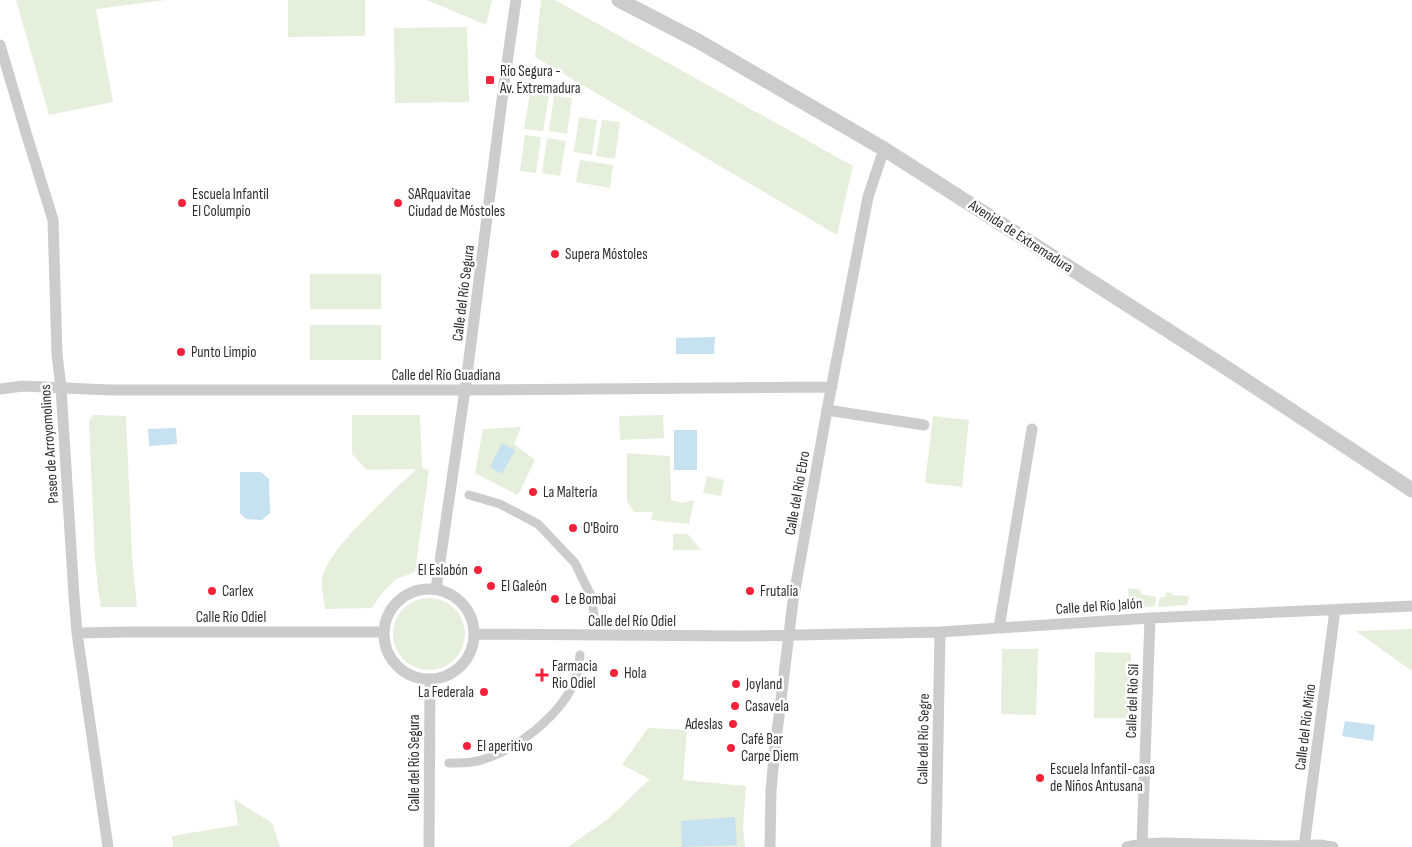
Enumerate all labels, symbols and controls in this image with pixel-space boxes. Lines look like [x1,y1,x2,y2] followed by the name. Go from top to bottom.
[499,62,581,98] place label: Río Segura - Av. Extremadura
[484,74,496,86] marker: Río Segura - Av. Extremadura
[192,185,269,221] place label: Escuela Infantil El Columpio
[408,185,505,221] place label: SARquavitae Ciudad de Móstoles
[964,195,1077,277] street label: Avenida de Extremadura
[176,197,188,209] marker: Escuela Infantil El Columpio
[392,197,404,209] marker: SARquavitae Ciudad de Móstoles
[448,243,479,342] street label: Calle del Río Segura
[565,245,648,264] place label: Supera Móstoles
[549,248,561,260] marker: Supera Móstoles
[191,343,256,362] place label: Punto Limpio
[175,346,187,358] marker: Punto Limpio
[391,366,501,385] street label: Calle del Río Guadiana
[36,384,63,504] street label: Paseo de Arroyomolinos
[781,449,814,537] street label: Calle del Río Ebro
[543,483,598,502] place label: La Maltería
[527,486,539,498] marker: La Maltería
[583,519,619,538] place label: O'Boiro
[567,522,579,534] marker: O'Boiro
[418,561,468,580] place label: El Eslabón
[472,564,484,576] marker: El Eslabón
[501,577,547,596] place label: El Galeón
[485,580,497,592] marker: El Galeón
[222,582,254,601] place label: Carlex
[760,582,798,601] place label: Frutalia
[206,585,218,597] marker: Carlex
[744,585,756,597] marker: Frutalia
[565,590,616,609] place label: Le Bombai
[549,593,561,605] marker: Le Bombai
[1055,594,1143,619] street label: Calle del Río Jalón
[196,608,266,627] street label: Calle Río Odiel
[588,612,676,631] street label: Calle del Río Odiel
[552,657,598,693] place label: Farmacia Rio Odiel
[1122,663,1143,739] street label: Calle del Río Sil
[624,664,647,683] place label: Hola
[608,667,620,679] marker: Hola
[536,669,548,681] marker: Farmacia Rio Odiel
[745,675,782,694] place label: Joyland
[730,678,742,690] marker: Joyland
[418,683,474,702] place label: La Federala
[1291,683,1320,771] street label: Calle del Río Miño
[478,686,490,698] marker: La Federala
[913,693,934,785] street label: Calle del Río Segre
[745,697,789,716] place label: Casavela
[729,700,741,712] marker: Casavela
[405,714,424,812] street label: Calle del Río Segura
[684,715,723,734] place label: Adeslas
[727,718,739,730] marker: Adeslas
[741,730,799,766] place label: Café Bar Carpe Diem
[477,737,533,756] place label: El aperitivo
[461,740,473,752] marker: El aperitivo
[725,742,737,754] marker: Café Bar Carpe Diem
[1050,760,1155,796] place label: Escuela Infantil-casa de Niños Antusana
[1034,772,1046,784] marker: Escuela Infantil-casa de Niños Antusana

